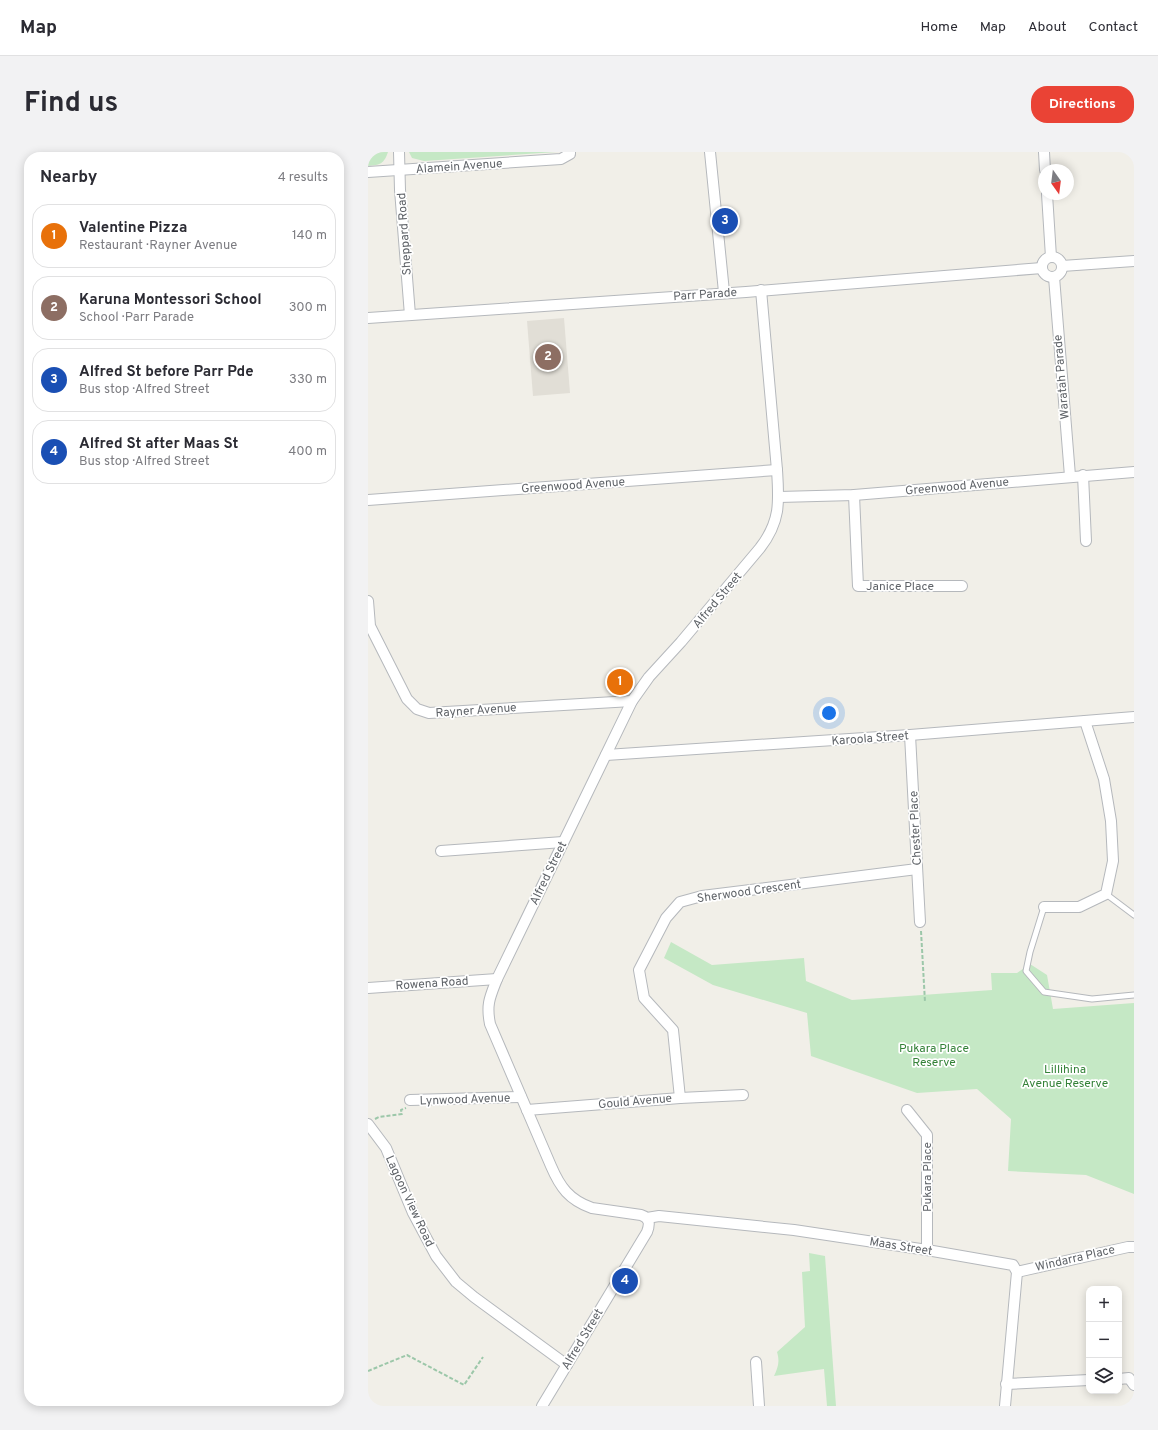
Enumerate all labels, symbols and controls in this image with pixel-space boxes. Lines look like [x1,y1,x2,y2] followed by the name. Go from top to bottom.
[20,16,57,40] text: Map
[921,19,958,36] text: Home
[980,19,1006,36] text: Map
[1028,19,1067,36] text: About
[1089,19,1138,36] text: Contact
[24,86,118,122] text: Find us
[1031,86,1134,123] button: Directions
[415,156,503,178] street label: Alamein Avenue
[1038,164,1074,200] north arrow
[40,167,97,189] text: Nearby
[278,170,328,186] text: 4 results
[394,192,416,276] street label: Sheppard Road
[712,206,738,236] pin: 3
[79,219,187,238] text: Valentine Pizza
[51,228,57,244] text: 1
[292,228,327,244] text: 140 m
[79,238,237,254] text: Restaurant · Rayner Avenue
[673,285,737,305] street label: Parr Parade
[79,291,262,310] text: Karuna Montessori School
[50,300,58,316] text: 2
[289,300,327,316] text: 300 m
[79,310,194,326] text: School · Parr Parade
[1050,334,1074,420] street label: Waratah Parade
[535,342,561,372] pin: 2
[79,363,254,382] text: Alfred St before Parr Pde
[50,372,58,388] text: 3
[289,372,327,388] text: 330 m
[79,382,210,398] text: Bus stop · Alfred Street
[79,435,238,454] text: Alfred St after Maas St
[50,444,58,460] text: 4
[288,444,327,460] text: 400 m
[79,454,210,470] text: Bus stop · Alfred Street
[521,474,625,498] street label: Greenwood Avenue
[905,474,1010,499] street label: Greenwood Avenue
[689,569,746,632] street label: Alfred Street
[866,579,934,595] street label: Janice Place
[607,667,633,697] pin: 1
[435,700,517,722] street label: Rayner Avenue
[819,703,839,723] your location
[831,728,909,750] street label: Karoola Street
[906,790,926,866] street label: Chester Place
[527,839,571,908] street label: Alfred Street
[696,877,802,907] street label: Sherwood Crescent
[395,973,469,995] street label: Rowena Road
[899,1041,969,1071] park label: Pukara Place Reserve
[1022,1062,1108,1092] park label: Lillihina Avenue Reserve
[419,1090,511,1110] street label: Lynwood Avenue
[597,1091,673,1113] street label: Gould Avenue
[920,1142,936,1212] street label: Pukara Place
[381,1153,437,1250] street label: Lagoon View Road
[868,1234,933,1260] street label: Maas Street
[1034,1242,1117,1276] street label: Windarra Place
[612,1266,638,1296] pin: 4
[1086,1286,1122,1394] map controls
[1086,1286,1122,1322] button: +
[558,1306,607,1373] street label: Alfred Street
[1086,1322,1122,1358] button: −
[1086,1358,1122,1394] button: layers

